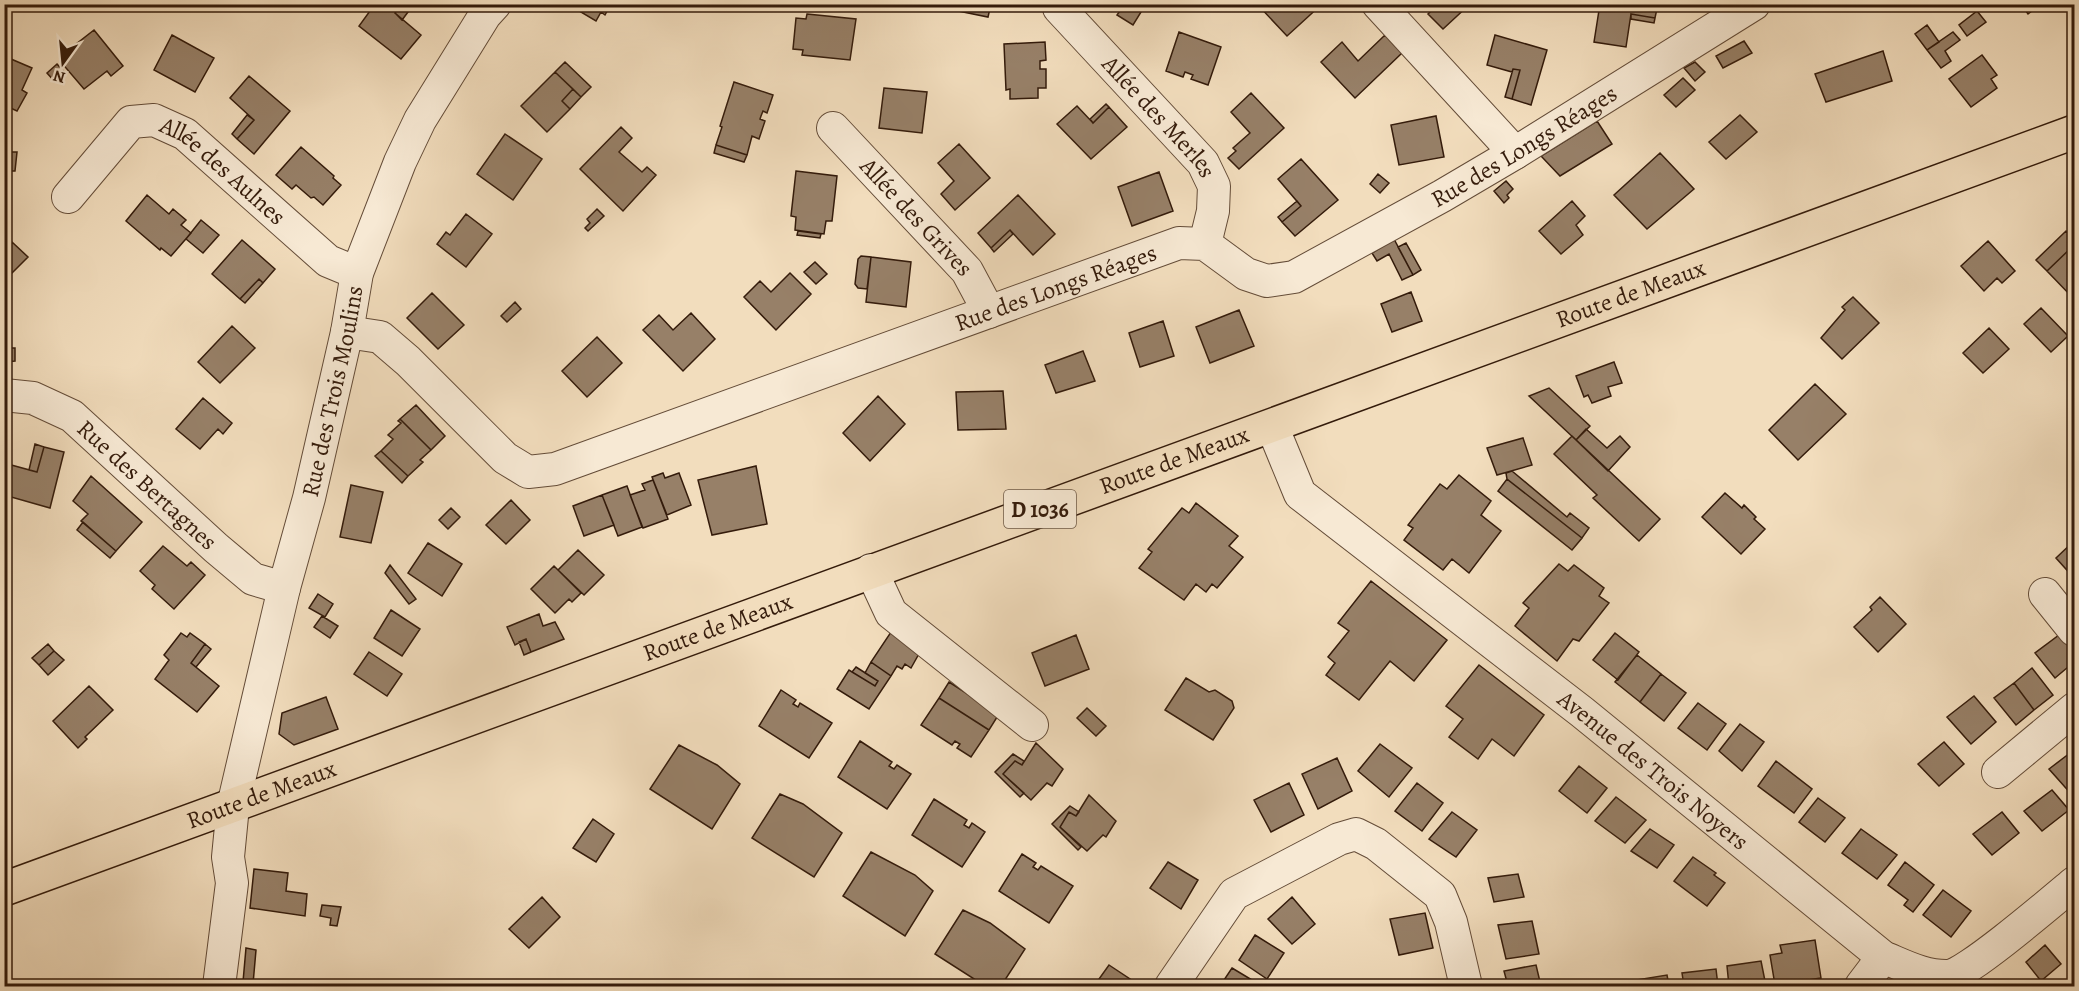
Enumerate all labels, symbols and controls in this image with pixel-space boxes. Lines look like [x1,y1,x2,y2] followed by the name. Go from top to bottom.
[33,33,93,93] north arrow
[1094,48,1224,183] street label: Allée des Merles
[51,64,68,89] text: N
[1425,77,1623,215] street label: Rue des Longs Réages
[154,108,293,232] street label: Allée des Aulnes
[852,150,980,283] street label: Allée des Grives
[950,236,1161,339] street label: Rue des Longs Réages
[1551,251,1710,335] street label: Route de Meaux
[294,283,371,500] street label: Rue des Trois Moulins
[70,412,224,557] street label: Rue des Bertagnes
[1095,418,1254,502] street label: Route de Meaux
[1004,490,1076,528] road number: D 1036
[638,585,797,669] street label: Route de Meaux
[1550,682,1755,857] street label: Avenue des Trois Noyers
[182,752,341,836] street label: Route de Meaux

